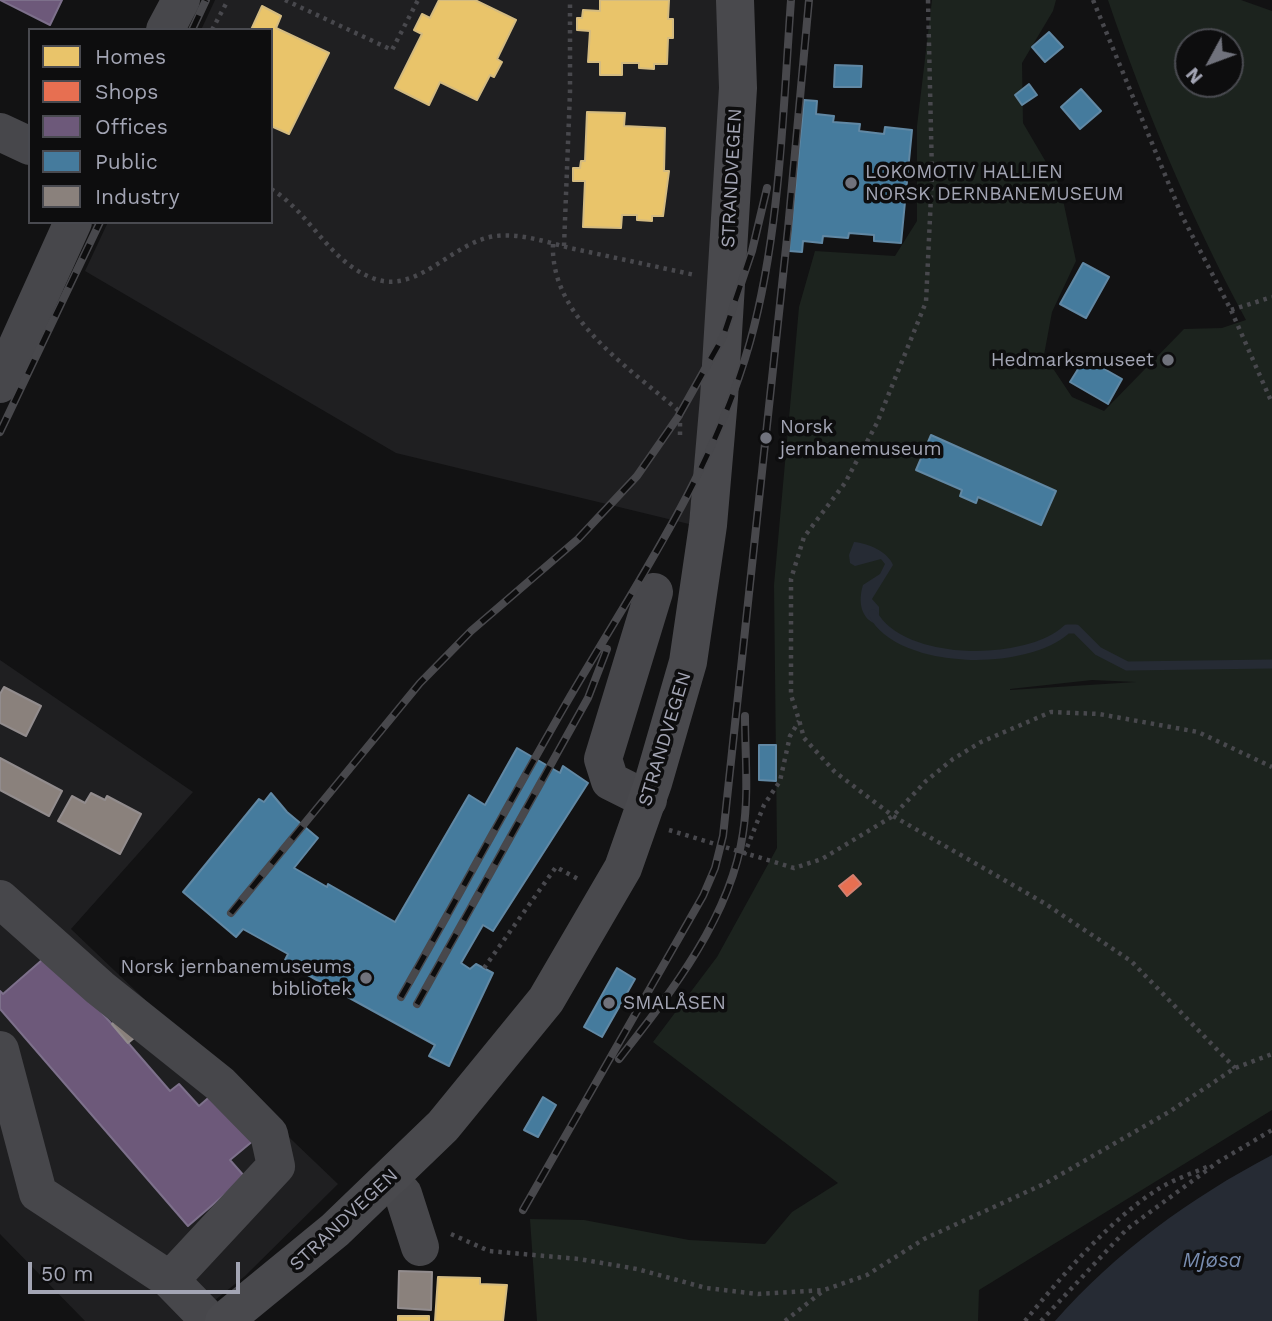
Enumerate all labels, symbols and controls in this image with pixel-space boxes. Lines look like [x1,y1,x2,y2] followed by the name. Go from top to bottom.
[28,28,273,224] legend
[1174,28,1244,98] north arrow
[95,44,166,69] text: Homes
[1181,63,1208,89] text: N
[95,79,158,104] text: Shops
[717,108,747,248] street label: STRANDVEGEN
[95,114,168,139] text: Offices
[95,149,158,174] text: Public
[865,161,1124,205] place label: LOKOMOTIV HALLIEN NORSK DERNBANEMUSEUM
[843,175,859,191] marker: LOKOMOTIV HALLIEN NORSK DERNBANEMUSEUM
[95,184,180,209] text: Industry
[991,349,1154,371] place label: Hedmarksmuseet
[1160,352,1176,368] marker: Hedmarksmuseet
[780,416,942,460] place label: Norsk jernbanemuseum
[758,430,774,446] marker: Norsk jernbanemuseum
[634,669,696,809] street label: STRANDVEGEN
[121,956,352,1000] place label: Norsk jernbanemuseums bibliotek
[358,970,374,986] marker: Norsk jernbanemuseums bibliotek
[623,992,726,1014] place label: SMALÅSEN
[601,995,617,1011] marker: SMALÅSEN
[285,1164,403,1276] street label: STRANDVEGEN
[32,1248,243,1292] scale bar
[1183,1248,1241,1274] water label: Mjøsa
[41,1261,93,1286] text: 50 m

